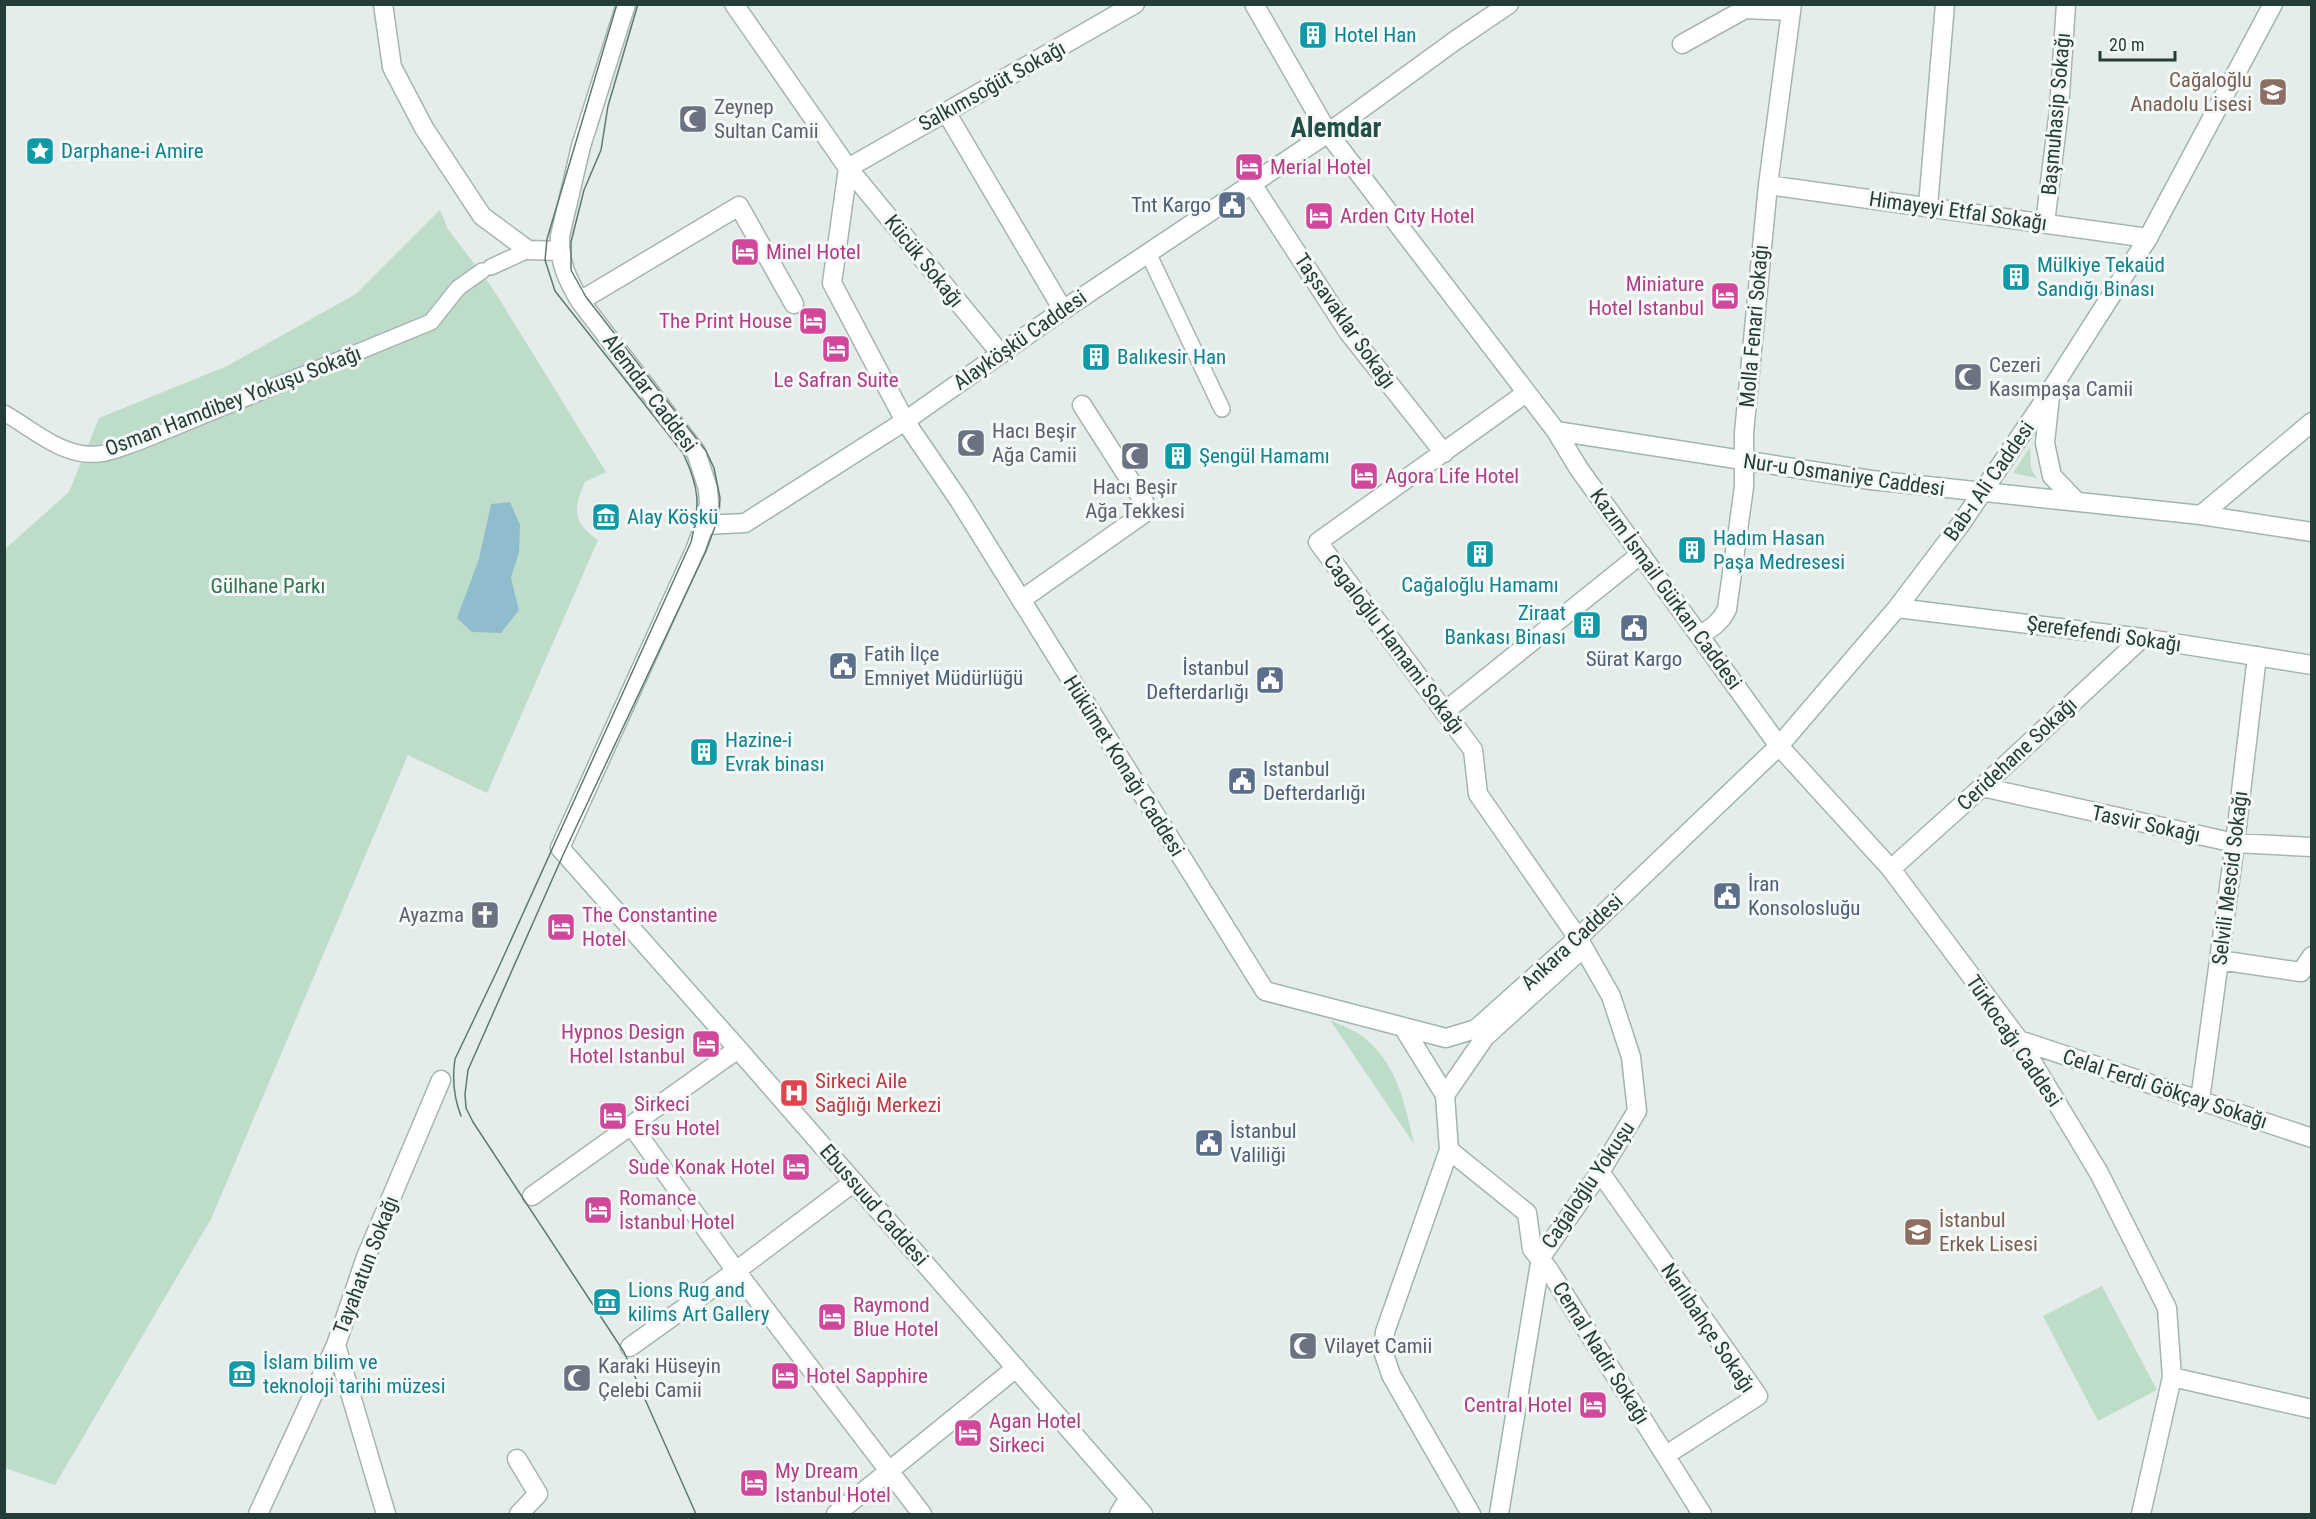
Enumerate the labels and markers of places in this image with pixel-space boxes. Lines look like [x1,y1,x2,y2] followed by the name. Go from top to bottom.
[1297,19,1329,51] building icon: Hotel Han
[1334,23,1417,47] place label: Hotel Han
[2130,68,2252,116] place label: Cağaloğlu Anadolu Lisesi
[2257,76,2289,108] school or university icon: Cağaloğlu Anadolu Lisesi
[714,95,819,143] place label: Zeynep Sultan Camii
[677,103,709,135] mosque icon: Zeynep Sultan Camii
[24,135,56,167] place icon: Darphane-i Amire
[61,139,204,163] place label: Darphane-i Amire
[1233,151,1265,183] hotel icon: Merial Hotel
[1270,155,1371,179] place label: Merial Hotel
[1216,189,1248,221] public building icon: Tnt Kargo
[1131,193,1211,217] place label: Tnt Kargo
[1303,200,1335,232] hotel icon: Arden Cıty Hotel
[1340,204,1475,228] place label: Arden Cıty Hotel
[729,236,761,268] hotel icon: Minel Hotel
[766,240,861,264] place label: Minel Hotel
[2037,253,2165,301] place label: Mülkiye Tekaüd Sandığı Binası
[2000,261,2032,293] building icon: Mülkiye Tekaüd Sandığı Binası
[1588,272,1704,320] place label: Miniature Hotel Istanbul
[1709,280,1741,312] hotel icon: Miniature Hotel Istanbul
[797,305,829,337] hotel icon: The Print House
[659,309,792,333] place label: The Print House
[820,333,852,365] hotel icon: Le Safran Suite
[1080,341,1112,373] building icon: Balıkesir Han
[1117,345,1226,369] place label: Balıkesir Han
[1989,353,2133,401] place label: Cezeri Kasımpaşa Camii
[1952,361,1984,393] mosque icon: Cezeri Kasımpaşa Camii
[773,368,899,392] place label: Le Safran Suite
[992,419,1077,467] place label: Hacı Beşir Ağa Camii
[955,427,987,459] mosque icon: Hacı Beşir Ağa Camii
[1119,440,1151,472] mosque icon: Hacı Beşir Ağa Tekkesi
[1162,440,1194,472] building icon: Şengül Hamamı
[1199,444,1330,468] place label: Şengül Hamamı
[1348,460,1380,492] hotel icon: Agora Life Hotel
[1385,464,1519,488] place label: Agora Life Hotel
[1085,475,1185,523] place label: Hacı Beşir Ağa Tekkesi
[590,501,622,533] museum icon: Alay Köşkü
[627,505,718,529] place label: Alay Köşkü
[1713,526,1845,574] place label: Hadım Hasan Paşa Medresesi
[1676,534,1708,566] building icon: Hadım Hasan Paşa Medresesi
[1464,538,1496,570] building icon: Cağaloğlu Hamamı
[1401,573,1559,597] place label: Cağaloğlu Hamamı
[1444,601,1566,649] place label: Ziraat Bankası Binası
[1571,609,1603,641] building icon: Ziraat Bankası Binası
[1618,612,1650,644] public building icon: Sürat Kargo
[864,642,1023,690] place label: Fatih İlçe Emniyet Müdürlüğü
[1586,647,1682,671] place label: Sürat Kargo
[827,650,859,682] public building icon: Fatih İlçe Emniyet Müdürlüğü
[1146,656,1249,704] place label: İstanbul Defterdarlığı
[1254,664,1286,696] public building icon: İstanbul Defterdarlığı
[725,728,824,776] place label: Hazine-i Evrak binası
[688,736,720,768] building icon: Hazine-i Evrak binası
[1263,757,1366,805] place label: Istanbul Defterdarlığı
[1226,765,1258,797] public building icon: Istanbul Defterdarlığı
[1748,872,1860,920] place label: İran Konsolosluğu
[1711,880,1743,912] public building icon: İran Konsolosluğu
[469,899,501,931] church icon: Ayazma
[399,903,464,927] place label: Ayazma
[582,903,718,951] place label: The Constantine Hotel
[545,911,577,943] hotel icon: The Constantine Hotel
[561,1020,685,1068] place label: Hypnos Design Hotel Istanbul
[690,1028,722,1060] hotel icon: Hypnos Design Hotel Istanbul
[815,1069,941,1117] place label: Sirkeci Aile Sağlığı Merkezi
[778,1077,810,1109] hospital icon: Sirkeci Aile Sağlığı Merkezi
[634,1092,720,1140] place label: Sirkeci Ersu Hotel
[597,1100,629,1132] hotel icon: Sirkeci Ersu Hotel
[1230,1119,1297,1167] place label: İstanbul Valiliği
[1193,1127,1225,1159] public building icon: İstanbul Valiliği
[780,1151,812,1183] hotel icon: Sude Konak Hotel
[628,1155,775,1179] place label: Sude Konak Hotel
[619,1186,735,1234] place label: Romance İstanbul Hotel
[582,1194,614,1226] hotel icon: Romance İstanbul Hotel
[1939,1208,2038,1256] place label: İstanbul Erkek Lisesi
[1902,1216,1934,1248] school or university icon: İstanbul Erkek Lisesi
[628,1278,770,1326] place label: Lions Rug and kilims Art Gallery
[591,1286,623,1318] museum icon: Lions Rug and kilims Art Gallery
[853,1293,939,1341] place label: Raymond Blue Hotel
[816,1301,848,1333] hotel icon: Raymond Blue Hotel
[1287,1330,1319,1362] mosque icon: Vilayet Camii
[1324,1334,1432,1358] place label: Vilayet Camii
[263,1350,445,1398] place label: İslam bilim ve teknoloji tarihi müzesi
[598,1354,721,1402] place label: Karaki Hüseyin Çelebi Camii
[226,1358,258,1390] museum icon: İslam bilim ve teknoloji tarihi müzesi
[769,1360,801,1392] hotel icon: Hotel Sapphire
[561,1362,593,1394] mosque icon: Karaki Hüseyin Çelebi Camii
[806,1364,928,1388] place label: Hotel Sapphire
[1577,1389,1609,1421] hotel icon: Central Hotel
[1464,1393,1572,1417] place label: Central Hotel
[989,1409,1081,1457] place label: Agan Hotel Sirkeci
[952,1417,984,1449] hotel icon: Agan Hotel Sirkeci
[775,1459,891,1507] place label: My Dream Istanbul Hotel
[738,1467,770,1499] hotel icon: My Dream Istanbul Hotel

